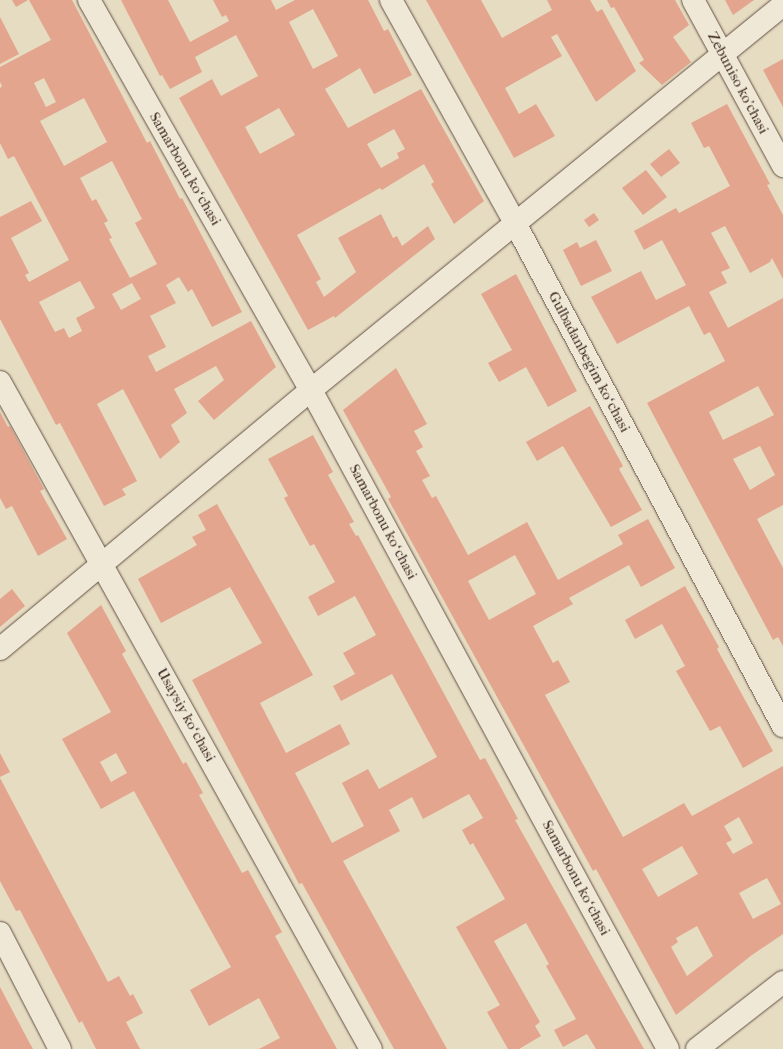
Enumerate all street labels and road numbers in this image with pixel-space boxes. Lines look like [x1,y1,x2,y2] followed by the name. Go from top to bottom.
[703,29,773,137] street label: Zebuniso ko'chasi
[145,109,225,229] street label: Samarbonu koʻchasi
[544,288,634,436] street label: Gulbadanbegim koʻchasi
[345,461,421,583] street label: Samarbonu koʻchasi
[153,665,219,765] street label: Usaysiy koʻchasi
[538,817,614,939] street label: Samarbonu koʻchasi

